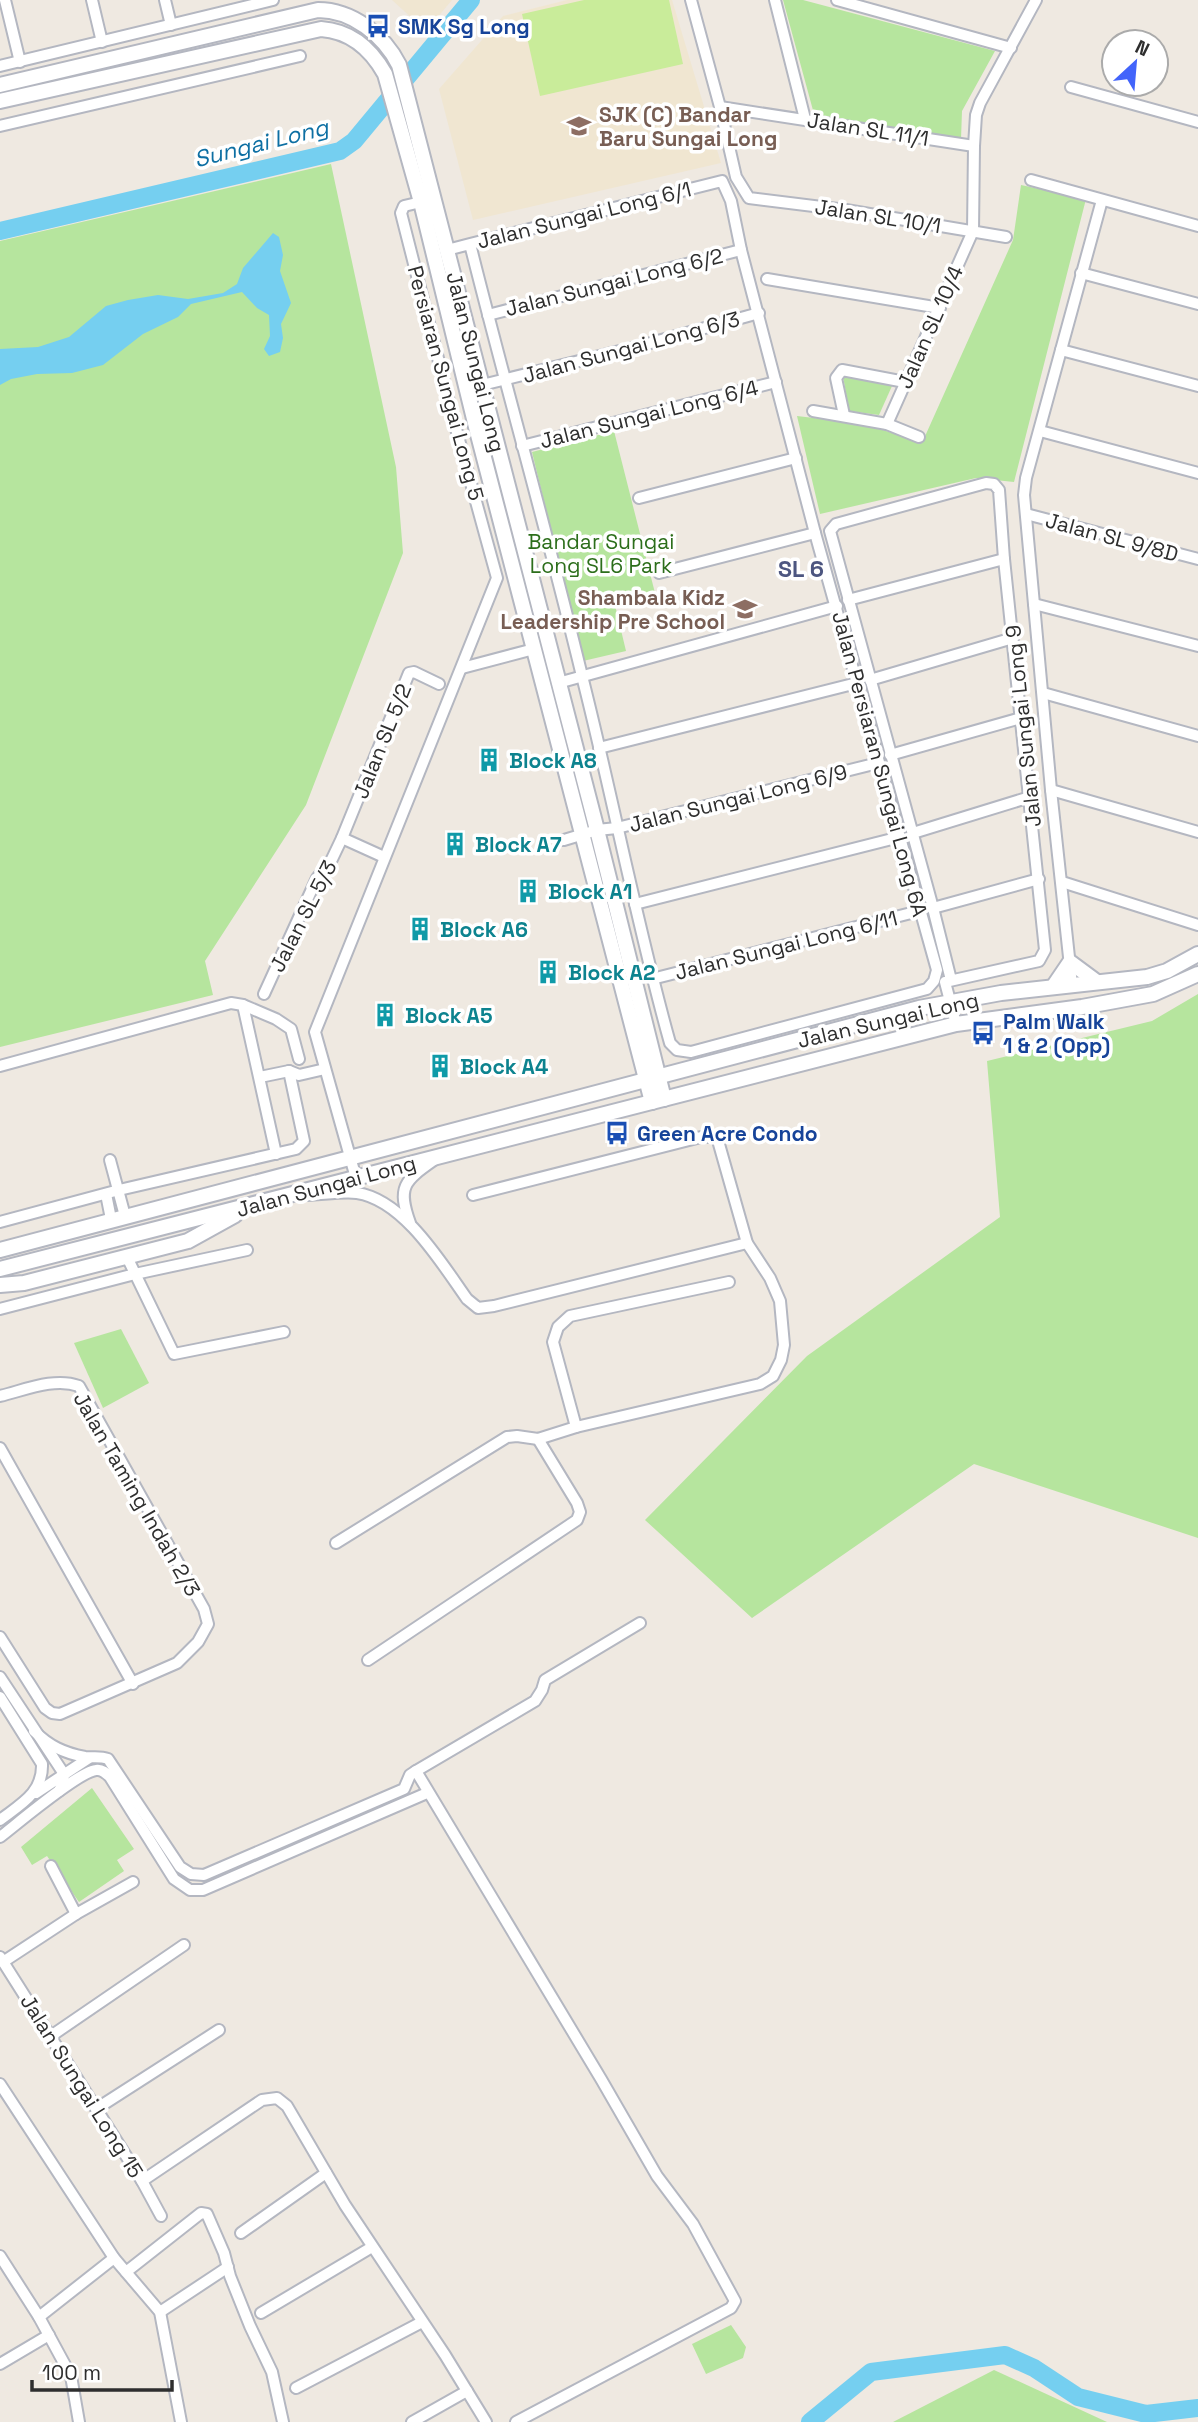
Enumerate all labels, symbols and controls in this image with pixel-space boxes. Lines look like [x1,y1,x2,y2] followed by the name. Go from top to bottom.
[364,12,392,40] bus stop icon: SMK Sg Long
[398,13,530,40] place label: SMK Sg Long
[1100,28,1170,98] north arrow
[1131,34,1153,62] text: N
[599,101,777,152] place label: SJK (C) Bandar Baru Sungai Long
[805,106,931,152] street label: Jalan SL 11/1
[191,112,332,174] water label: Sungai Long
[565,112,593,140] school or university icon: SJK (C) Bandar Baru Sungai Long
[474,175,694,255] street label: Jalan Sungai Long 6/1
[813,193,943,239] street label: Jalan SL 10/1
[502,242,726,322] street label: Jalan Sungai Long 6/2
[891,261,969,393] street label: Jalan SL 10/4
[402,263,490,503] street label: Persiaran Sungai Long 5
[441,269,511,455] street label: Jalan Sungai Long
[520,305,742,389] street label: Jalan Sungai Long 6/3
[537,374,761,454] street label: Jalan Sungai Long 6/4
[1043,506,1181,568] street label: Jalan SL 9/8D
[527,528,675,579] park label: Bandar Sungai Long SL6 Park
[778,554,824,584] district label: SL 6
[500,584,725,635] place label: Shambala Kidz Leadership Pre School
[731,595,759,623] school or university icon: Shambala Kidz Leadership Pre School
[826,608,934,920] street label: Jalan Persiaran Sungai Long 6A
[999,624,1047,828] street label: Jalan Sungai Long 9
[347,680,417,802] street label: Jalan SL 5/2
[475,746,503,774] building icon: Block A8
[509,747,597,774] place label: Block A8
[626,758,850,838] street label: Jalan Sungai Long 6/9
[441,830,469,858] building icon: Block A7
[475,831,562,858] place label: Block A7
[263,856,343,976] street label: Jalan SL 5/3
[514,877,542,905] building icon: Block A1
[548,878,632,905] place label: Block A1
[672,904,900,986] street label: Jalan Sungai Long 6/11
[406,915,434,943] building icon: Block A6
[440,916,528,943] place label: Block A6
[534,958,562,986] building icon: Block A2
[568,959,655,986] place label: Block A2
[795,986,981,1054] street label: Jalan Sungai Long
[371,1001,399,1029] building icon: Block A5
[405,1002,493,1029] place label: Block A5
[1003,1008,1110,1059] place label: Palm Walk 1 & 2 (Opp)
[969,1019,997,1047] bus stop icon: Palm Walk 1 & 2 (Opp)
[426,1052,454,1080] building icon: Block A4
[460,1053,548,1080] place label: Block A4
[603,1119,631,1147] bus stop icon: Green Acre Condo
[637,1120,818,1147] place label: Green Acre Condo
[233,1149,419,1223] street label: Jalan Sungai Long
[67,1387,207,1601] street label: Jalan Taming Indah 2/3
[14,1989,150,2183] street label: Jalan Sungai Long 15
[32,2348,172,2392] scale bar
[42,2359,101,2386] text: 100 m

